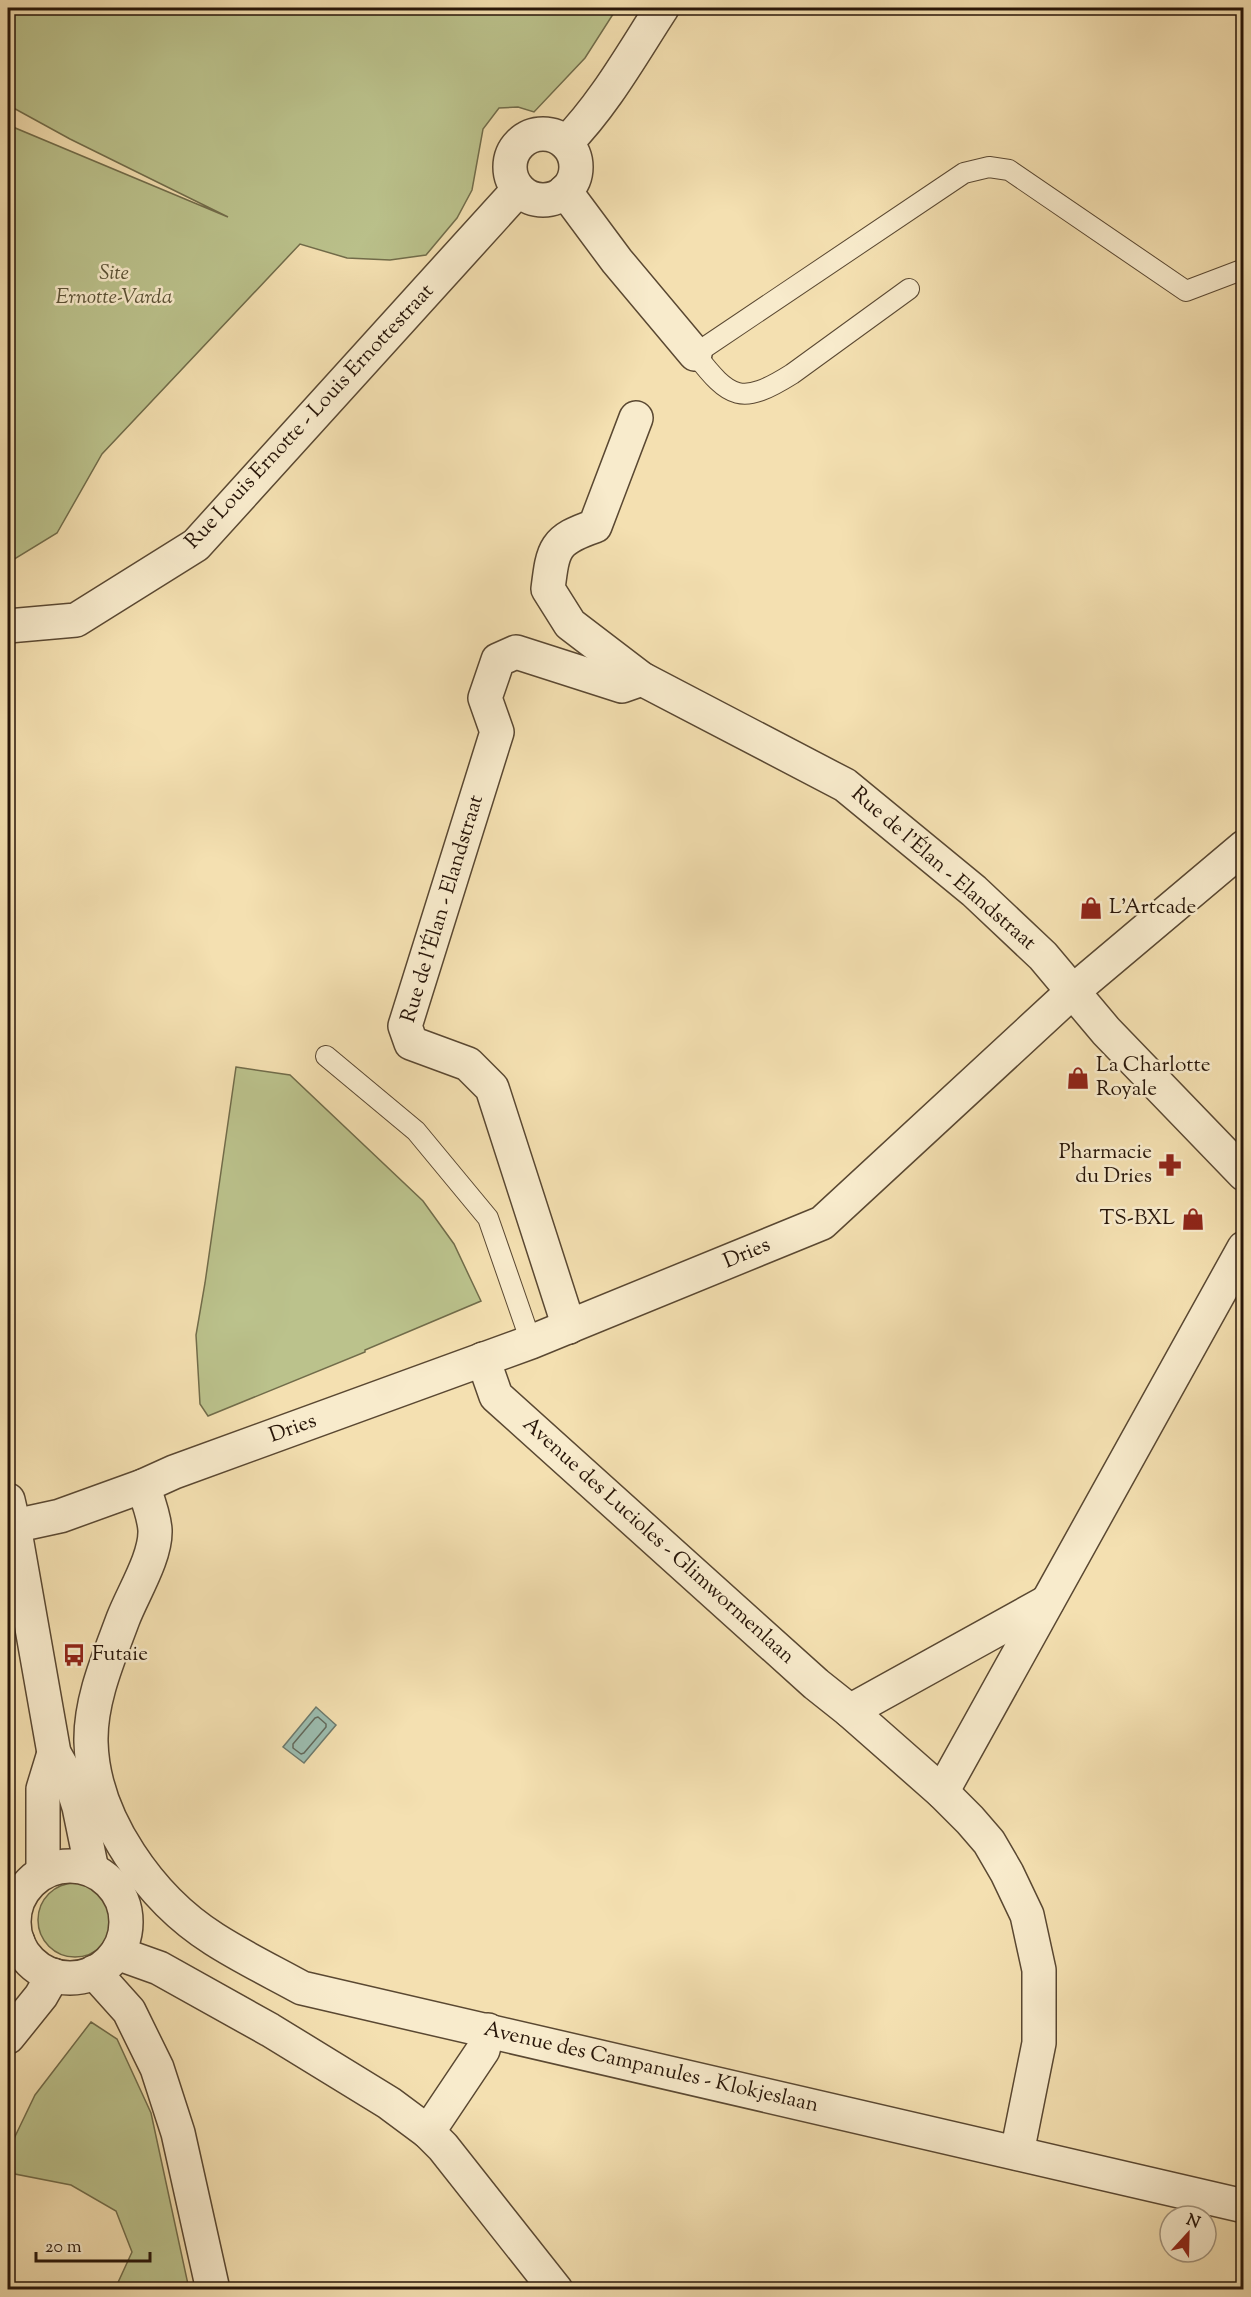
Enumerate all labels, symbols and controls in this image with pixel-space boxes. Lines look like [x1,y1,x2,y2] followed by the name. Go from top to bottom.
[55,259,173,313] park label: Site Ernotte-Varda
[179,278,441,556] street label: Rue Louis Ernotte - Louis Ernottestraat
[844,780,1042,958] street label: Rue de l'Élan - Elandstraat
[394,791,492,1027] street label: Rue de l'Élan - Elandstraat
[1109,893,1196,923] place label: L'Artcade
[1078,895,1104,921] shop icon: L'Artcade
[1096,1051,1210,1105] place label: La Charlotte Royale
[1065,1065,1091,1091] shop icon: La Charlotte Royale
[1059,1138,1152,1192] place label: Pharmacie du Dries
[1157,1152,1183,1178] pharmacy icon: Pharmacie du Dries
[1100,1204,1175,1234] place label: TS-BXL
[1180,1206,1206,1232] shop icon: TS-BXL
[719,1231,775,1277] street label: Dries
[265,1407,321,1451] street label: Dries
[515,1410,801,1672] street label: Avenue des Lucioles - Glimwormenlaan
[92,1640,148,1670] place label: Futaie
[61,1642,87,1668] bus stop icon: Futaie
[481,2015,821,2121] street label: Avenue des Campanules - Klokjeslaan
[1158,2204,1218,2264] north arrow
[1182,2209,1203,2236] text: N
[36,2225,150,2263] scale bar
[45,2235,82,2261] text: 20 m

